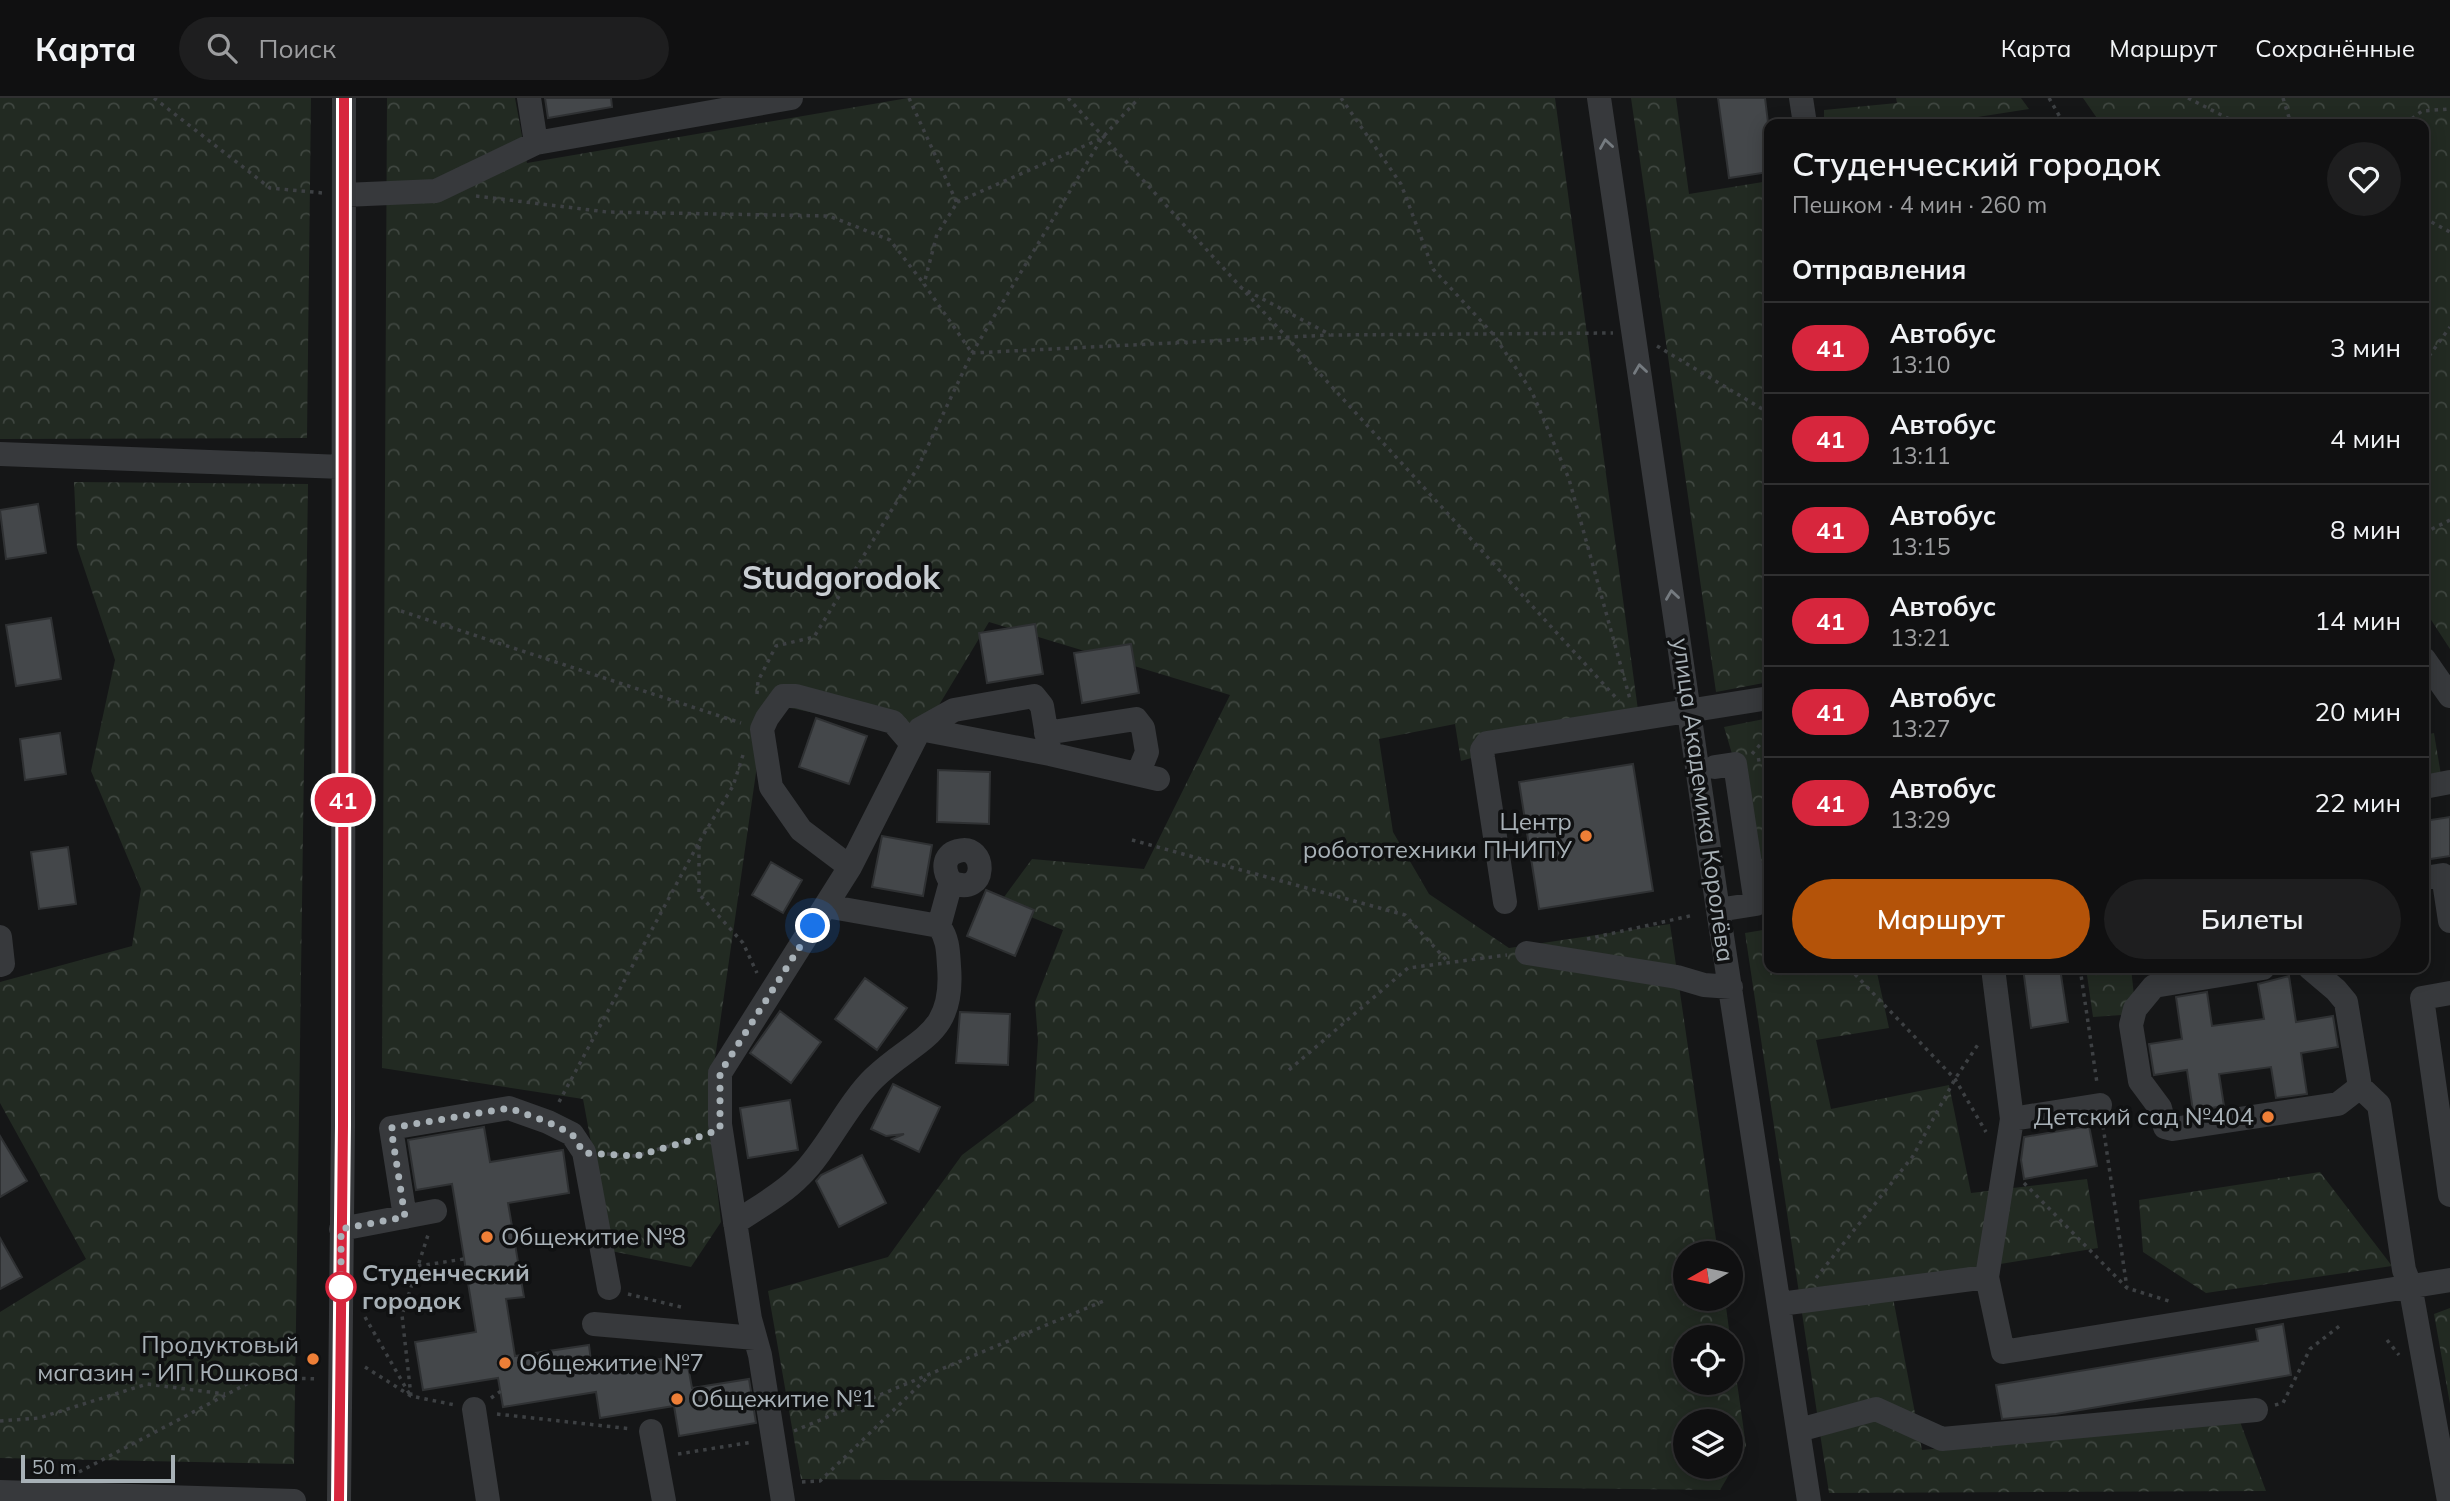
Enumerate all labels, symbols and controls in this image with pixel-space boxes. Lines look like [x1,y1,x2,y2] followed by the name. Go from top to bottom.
[179,17,669,80] search box
[35,28,137,69] text: Карта
[203,29,241,67] icon: search
[259,32,336,65] text: Поиск
[2001,33,2071,63] text: Карта
[2109,33,2217,63] text: Маршрут
[2255,33,2415,63] text: Сохранённые
[1599,138,1614,150] one-way arrow
[2327,142,2401,216] button: heart
[1792,143,2160,184] text: Студенческий городок
[1792,190,2047,219] text: Пешком · 4 мин · 260 m
[1792,253,1966,286] text: Отправления
[1890,317,1996,350] text: Автобус
[2330,331,2401,364] text: 3 мин
[1816,333,1845,363] text: 41
[1890,350,1950,379] text: 13:10
[1632,364,1647,375] one-way arrow
[1890,408,1996,441] text: Автобус
[2330,422,2401,455] text: 4 мин
[1816,424,1845,454] text: 41
[1890,441,1950,470] text: 13:11
[1890,499,1996,532] text: Автобус
[2330,513,2401,546] text: 8 мин
[1816,515,1845,545] text: 41
[1890,532,1950,561] text: 13:15
[742,557,941,597] district label: Studgorodok
[1665,589,1680,600] one-way arrow
[1890,590,1996,623] text: Автобус
[2314,604,2401,637] text: 14 мин
[1816,606,1845,636] text: 41
[1890,623,1950,652] text: 13:21
[1666,636,1742,964] street label: улица Академика Королёва
[1890,681,1996,714] text: Автобус
[2314,695,2401,728] text: 20 мин
[1816,697,1845,727] text: 41
[1890,714,1950,743] text: 13:27
[1890,772,1996,805] text: Автобус
[312,777,374,823] line badge: 41
[329,785,357,815] text: 41
[2314,786,2401,819] text: 22 мин
[1816,788,1845,818] text: 41
[1890,805,1950,834] text: 13:29
[1303,806,1572,864] place label: Центр робототехники ПНИПУ
[1578,828,1594,844] marker: Центр робототехники ПНИПУ
[1792,879,2090,959] button: Маршрут
[2104,879,2401,959] button: Билеты
[795,908,830,943] your location
[2034,1101,2254,1131] place label: Детский сад №404
[2260,1109,2276,1125] marker: Детский сад №404
[501,1221,686,1251] place label: Общежитие №8
[479,1229,495,1245] marker: Общежитие №8
[1673,1241,1743,1311] north arrow
[1673,1241,1743,1479] map controls
[362,1257,530,1315] place label: Студенческий городок
[326,1272,356,1302] marker: Студенческий городок
[1673,1325,1743,1395] button: locate
[37,1329,299,1387] place label: Продуктовый магазин - ИП Юшкова
[519,1347,704,1377] place label: Общежитие №7
[305,1351,321,1367] marker: Продуктовый магазин - ИП Юшкова
[497,1355,513,1371] marker: Общежитие №7
[691,1383,876,1413] place label: Общежитие №1
[669,1391,685,1407] marker: Общежитие №1
[1673,1409,1743,1479] button: layers
[21,1452,175,1484] scale bar
[32,1455,76,1479] text: 50 m

